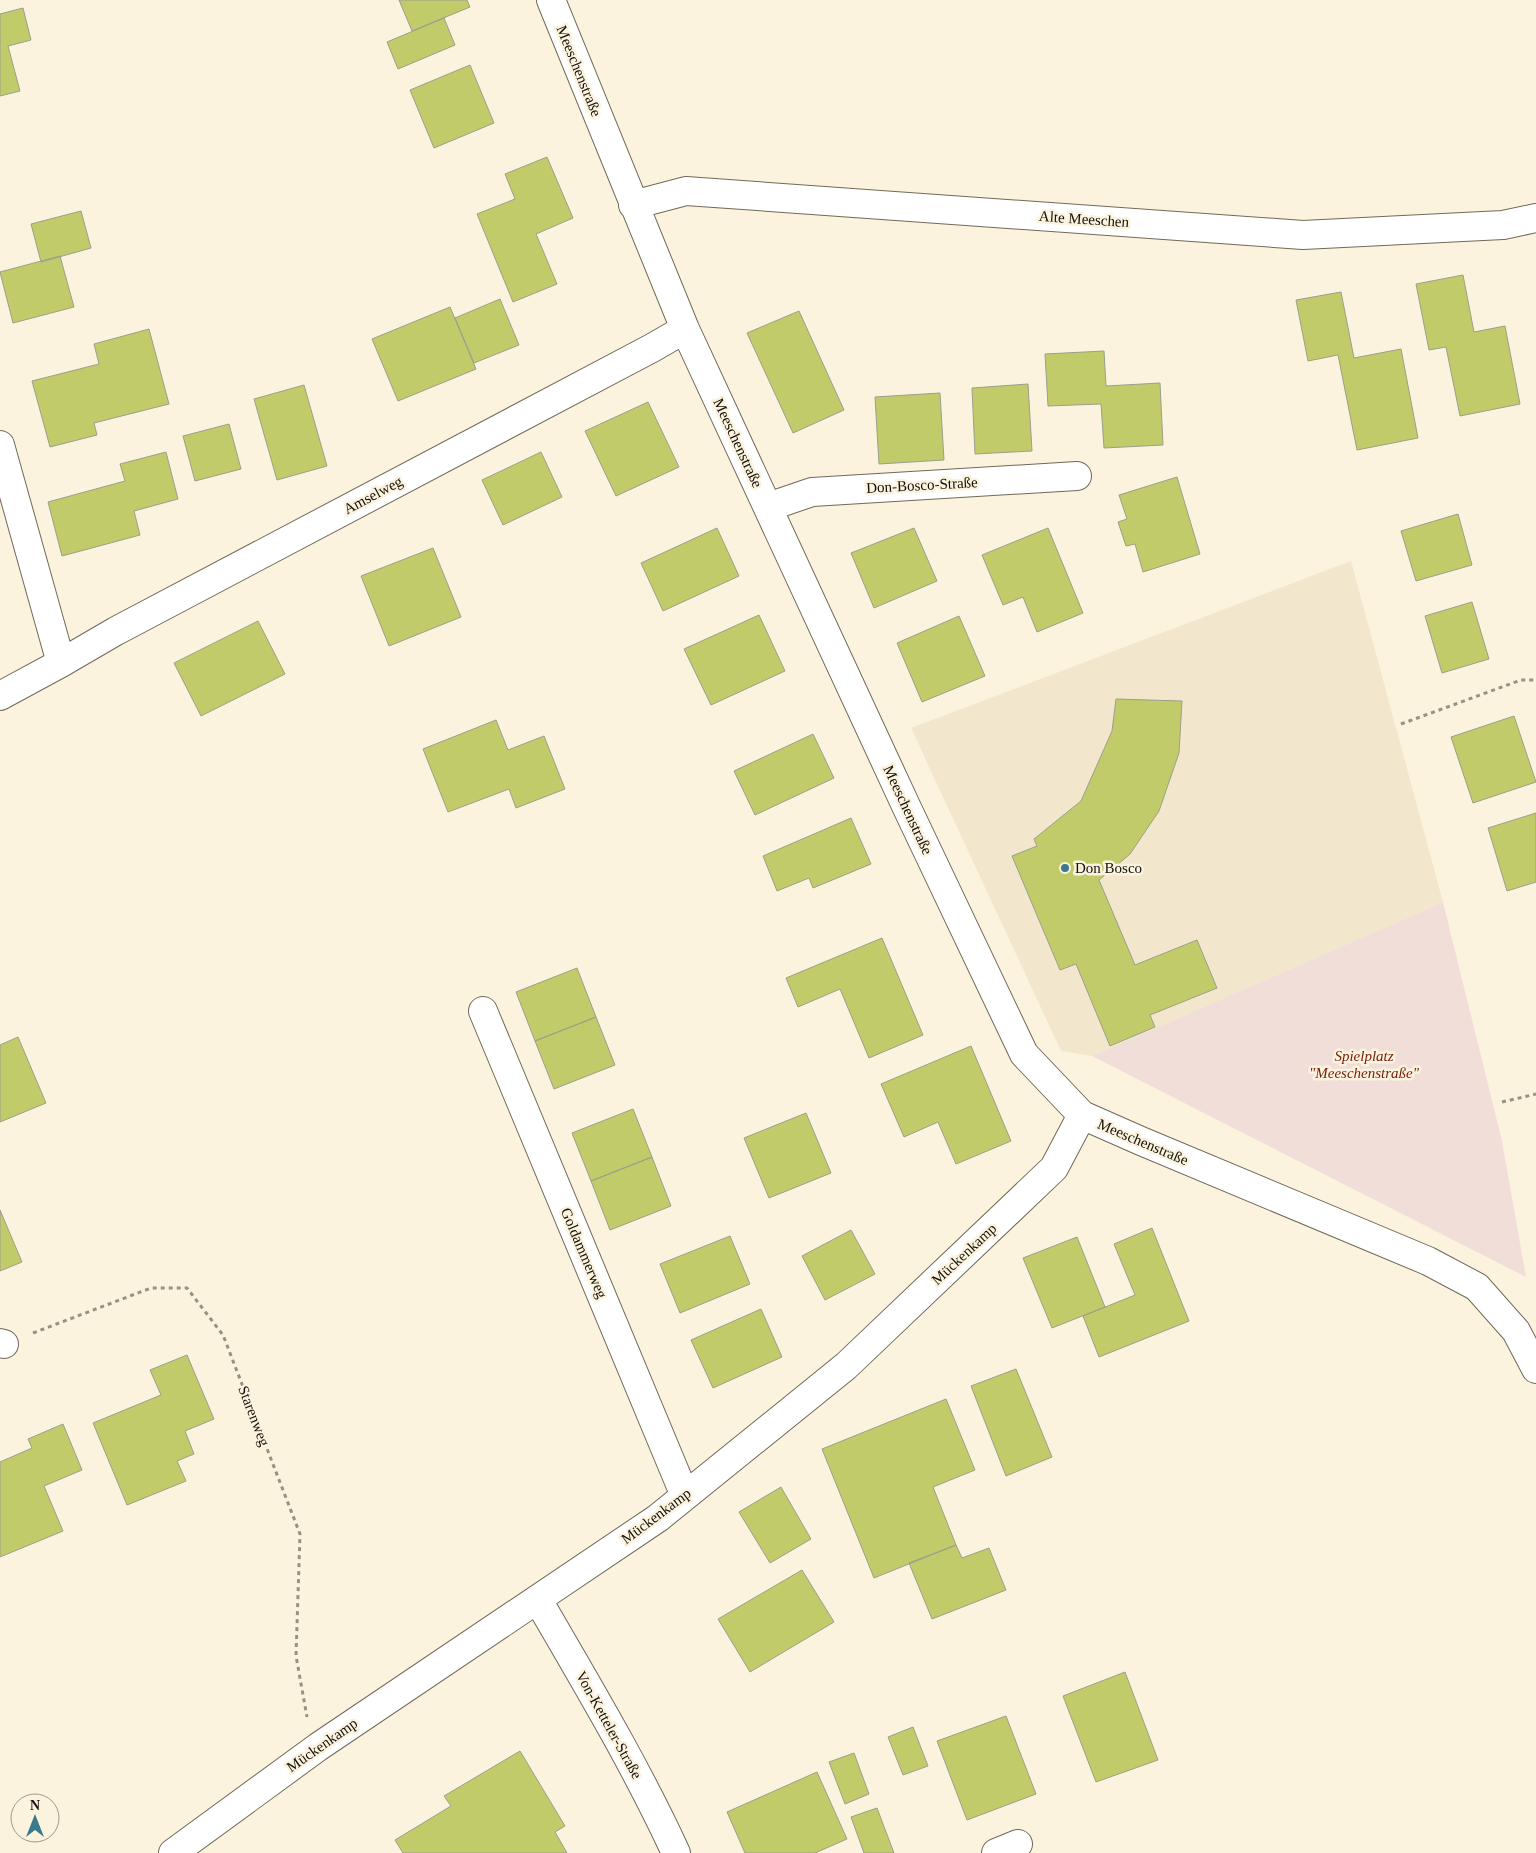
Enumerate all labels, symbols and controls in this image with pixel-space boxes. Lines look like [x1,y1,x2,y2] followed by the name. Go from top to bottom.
[553,23,605,119] street label: Meeschenstraße
[1038,208,1130,230] street label: Alte Meeschen
[710,396,766,490] street label: Meeschenstraße
[341,473,406,517] street label: Amselweg
[866,474,978,496] street label: Don-Bosco-Straße
[880,763,936,857] street label: Meeschenstraße
[1075,860,1142,876] place label: Don Bosco
[1059,862,1071,874] marker: Don Bosco
[1309,1048,1420,1081] park label: Spielplatz "Meeschenstraße"
[1095,1116,1191,1168] street label: Meeschenstraße
[558,1205,610,1301] street label: Goldammerweg
[928,1220,1000,1288] street label: Mückenkamp
[235,1384,273,1449] street label: Starenweg
[618,1485,694,1547] street label: Mückenkamp
[573,1669,645,1782] street label: Von-Ketteler-Straße
[284,1715,360,1775] street label: Mückenkamp
[10,1793,60,1843] north arrow
[30,1798,40,1813] text: N

